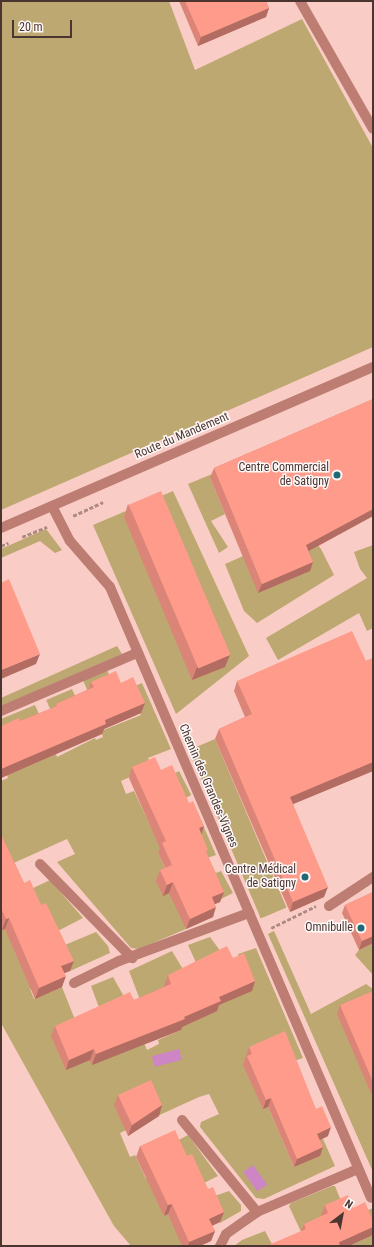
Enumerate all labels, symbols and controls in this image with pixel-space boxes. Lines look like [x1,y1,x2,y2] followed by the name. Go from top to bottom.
[14,12,74,38] scale bar
[19,20,43,34] text: 20 m
[133,410,231,462] street label: Route du Mandement
[238,461,329,489] place label: Centre Commercial de Satigny
[332,470,342,480] marker: Centre Commercial de Satigny
[175,722,241,850] street label: Chemin des Grandes-Vignes
[225,863,296,891] place label: Centre Médical de Satigny
[299,871,311,883] marker: Centre Médical de Satigny
[305,921,353,935] place label: Omnibulle
[356,923,366,933] marker: Omnibulle
[322,1195,362,1235] north arrow
[342,1197,355,1212] text: N

